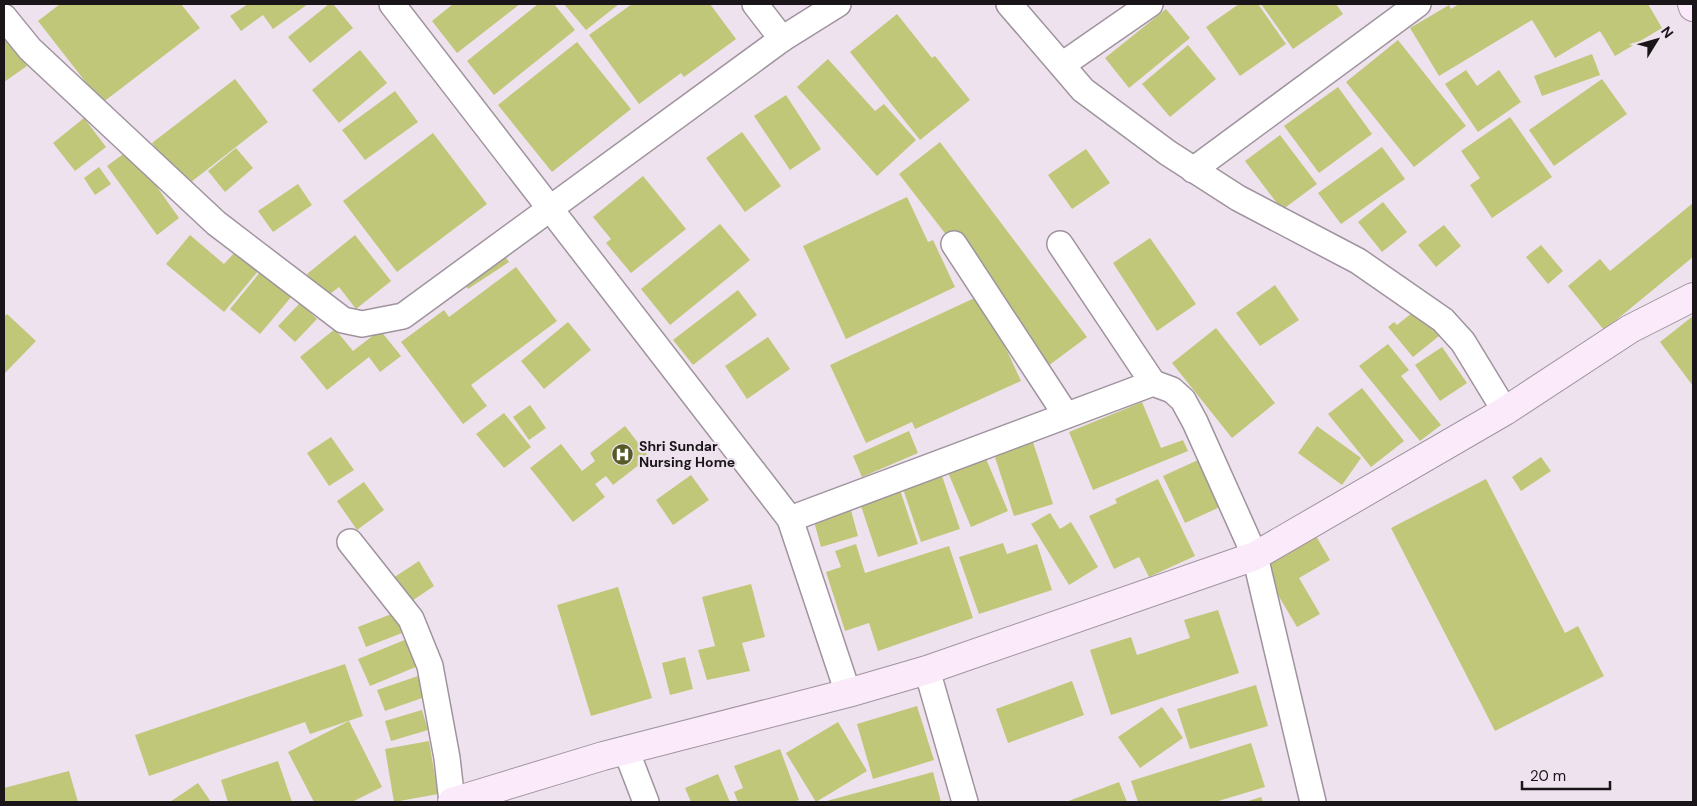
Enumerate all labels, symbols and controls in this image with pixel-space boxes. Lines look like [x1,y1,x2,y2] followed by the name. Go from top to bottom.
[1632,15,1682,65] north arrow
[1657,23,1678,42] text: N
[639,437,735,471] place label: Shri Sundar Nursing Home
[611,442,635,466] hospital icon: Shri Sundar Nursing Home
[1522,758,1610,790] scale bar
[1530,766,1566,786] text: 20 m

